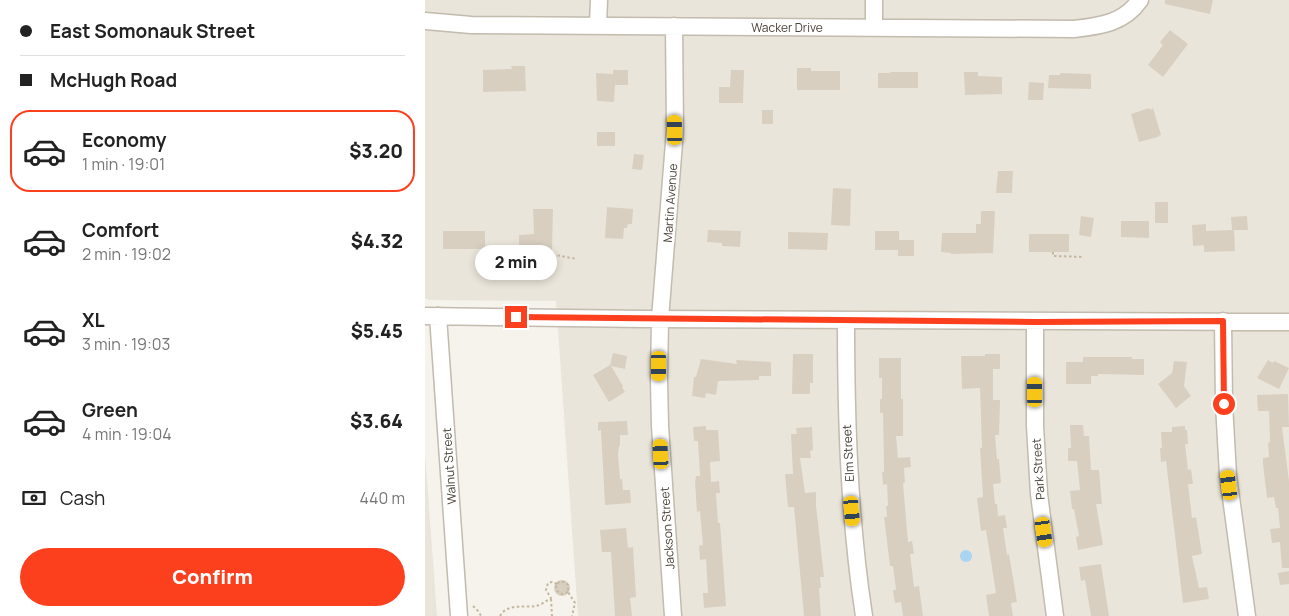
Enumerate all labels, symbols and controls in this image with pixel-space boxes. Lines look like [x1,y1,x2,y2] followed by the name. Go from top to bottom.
[50,18,255,44] text: East Somonauk Street
[751,19,823,36] street label: Wacker Drive
[50,67,177,93] text: McHugh Road
[667,115,682,145] car
[82,127,166,153] text: Economy
[22,129,67,174] icon: car
[349,138,403,164] text: $3.20
[82,153,165,175] text: 1 min · 19:01
[659,163,681,243] street label: Martin Avenue
[82,217,159,243] text: Comfort
[22,219,67,264] icon: car
[351,228,403,254] text: $4.32
[82,243,171,265] text: 2 min · 19:02
[475,244,557,280] callout: 2 min
[495,251,537,273] text: 2 min
[505,306,527,328] route end
[82,307,105,333] text: XL
[22,309,67,354] icon: car
[351,318,403,344] text: $5.45
[82,333,170,355] text: 3 min · 19:03
[651,351,666,381] car
[1027,377,1042,407] car
[1213,393,1235,415] route start
[82,397,138,423] text: Green
[22,399,67,444] icon: car
[350,408,403,434] text: $3.64
[82,423,172,445] text: 4 min · 19:04
[838,424,858,482] street label: Elm Street
[438,427,460,505] street label: Walnut Street
[1027,438,1049,500] street label: Park Street
[652,439,669,469] car
[1219,469,1238,501] car
[20,484,48,512] icon: cash
[60,485,105,511] text: Cash
[656,486,678,570] street label: Jackson Street
[359,487,405,509] text: 440 m
[843,495,860,527] car
[1034,516,1053,548] car
[20,548,405,606] button: Confirm

